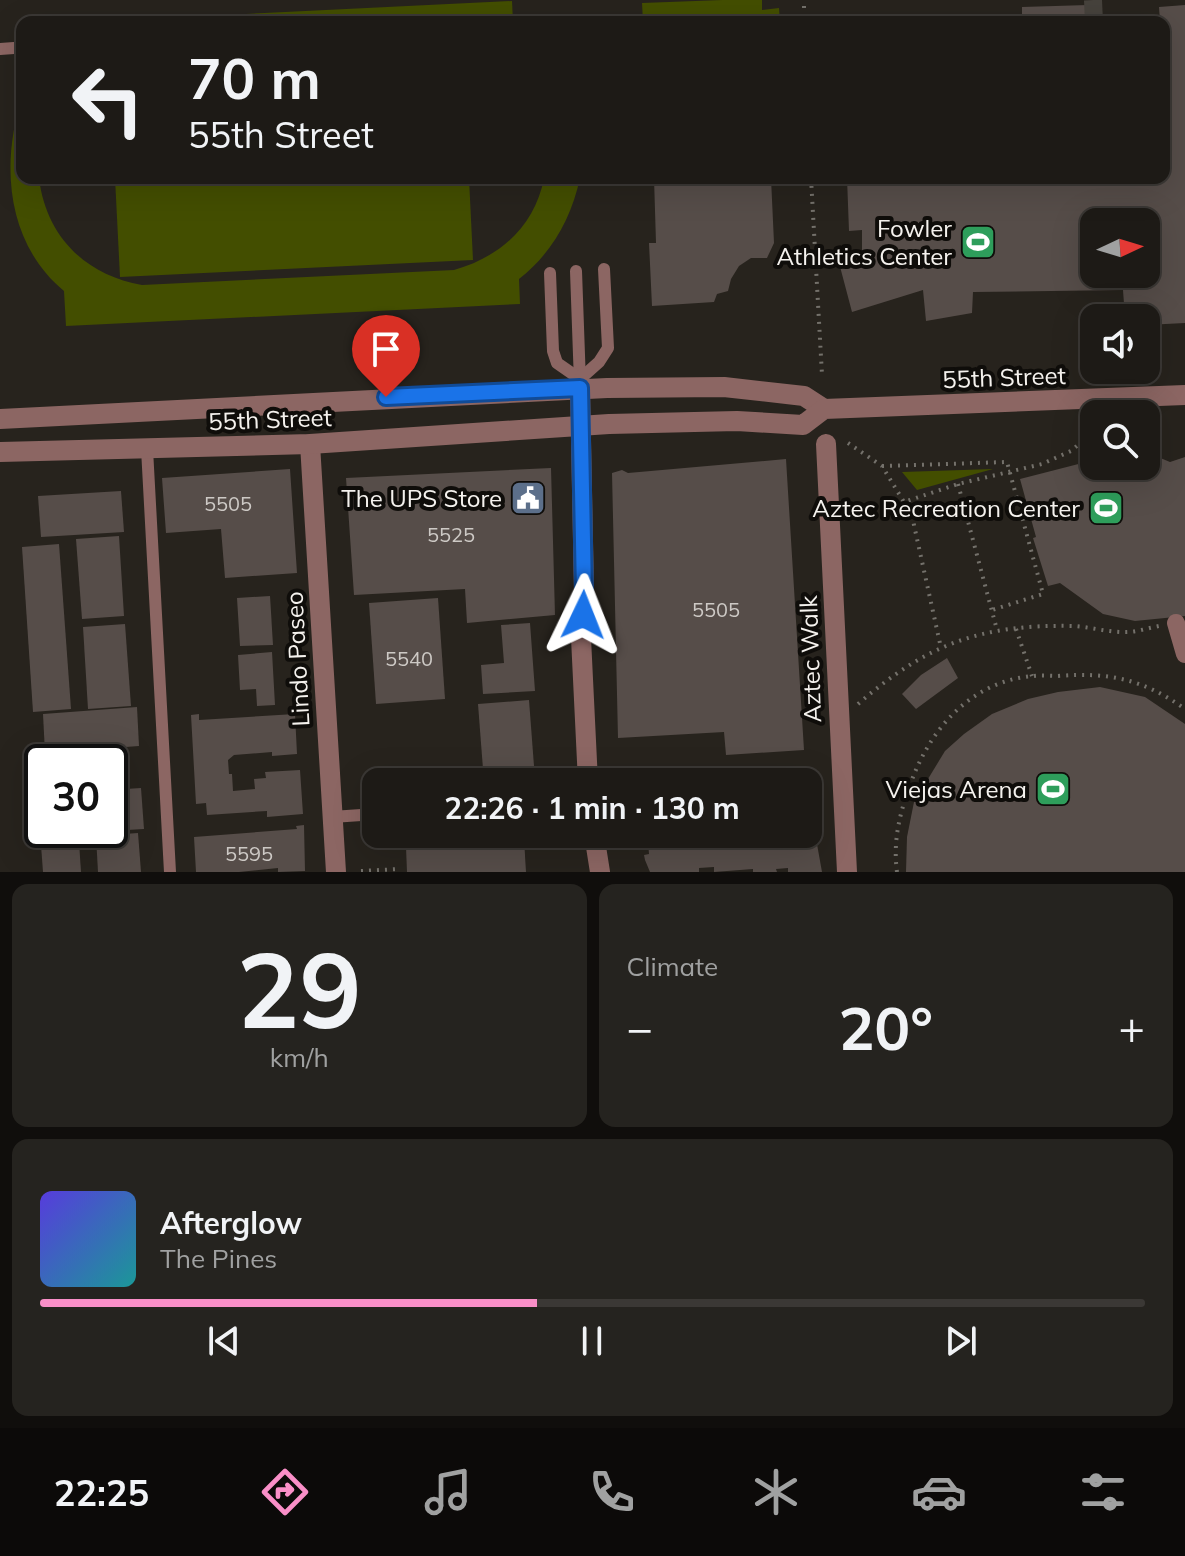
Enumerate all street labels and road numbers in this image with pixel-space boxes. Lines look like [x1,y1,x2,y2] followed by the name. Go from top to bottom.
[942,360,1066,394] street label: 55th Street
[208,402,332,436] street label: 55th Street
[278,591,316,727] street label: Lindo Paseo
[793,594,827,723] street label: Aztec Walk

